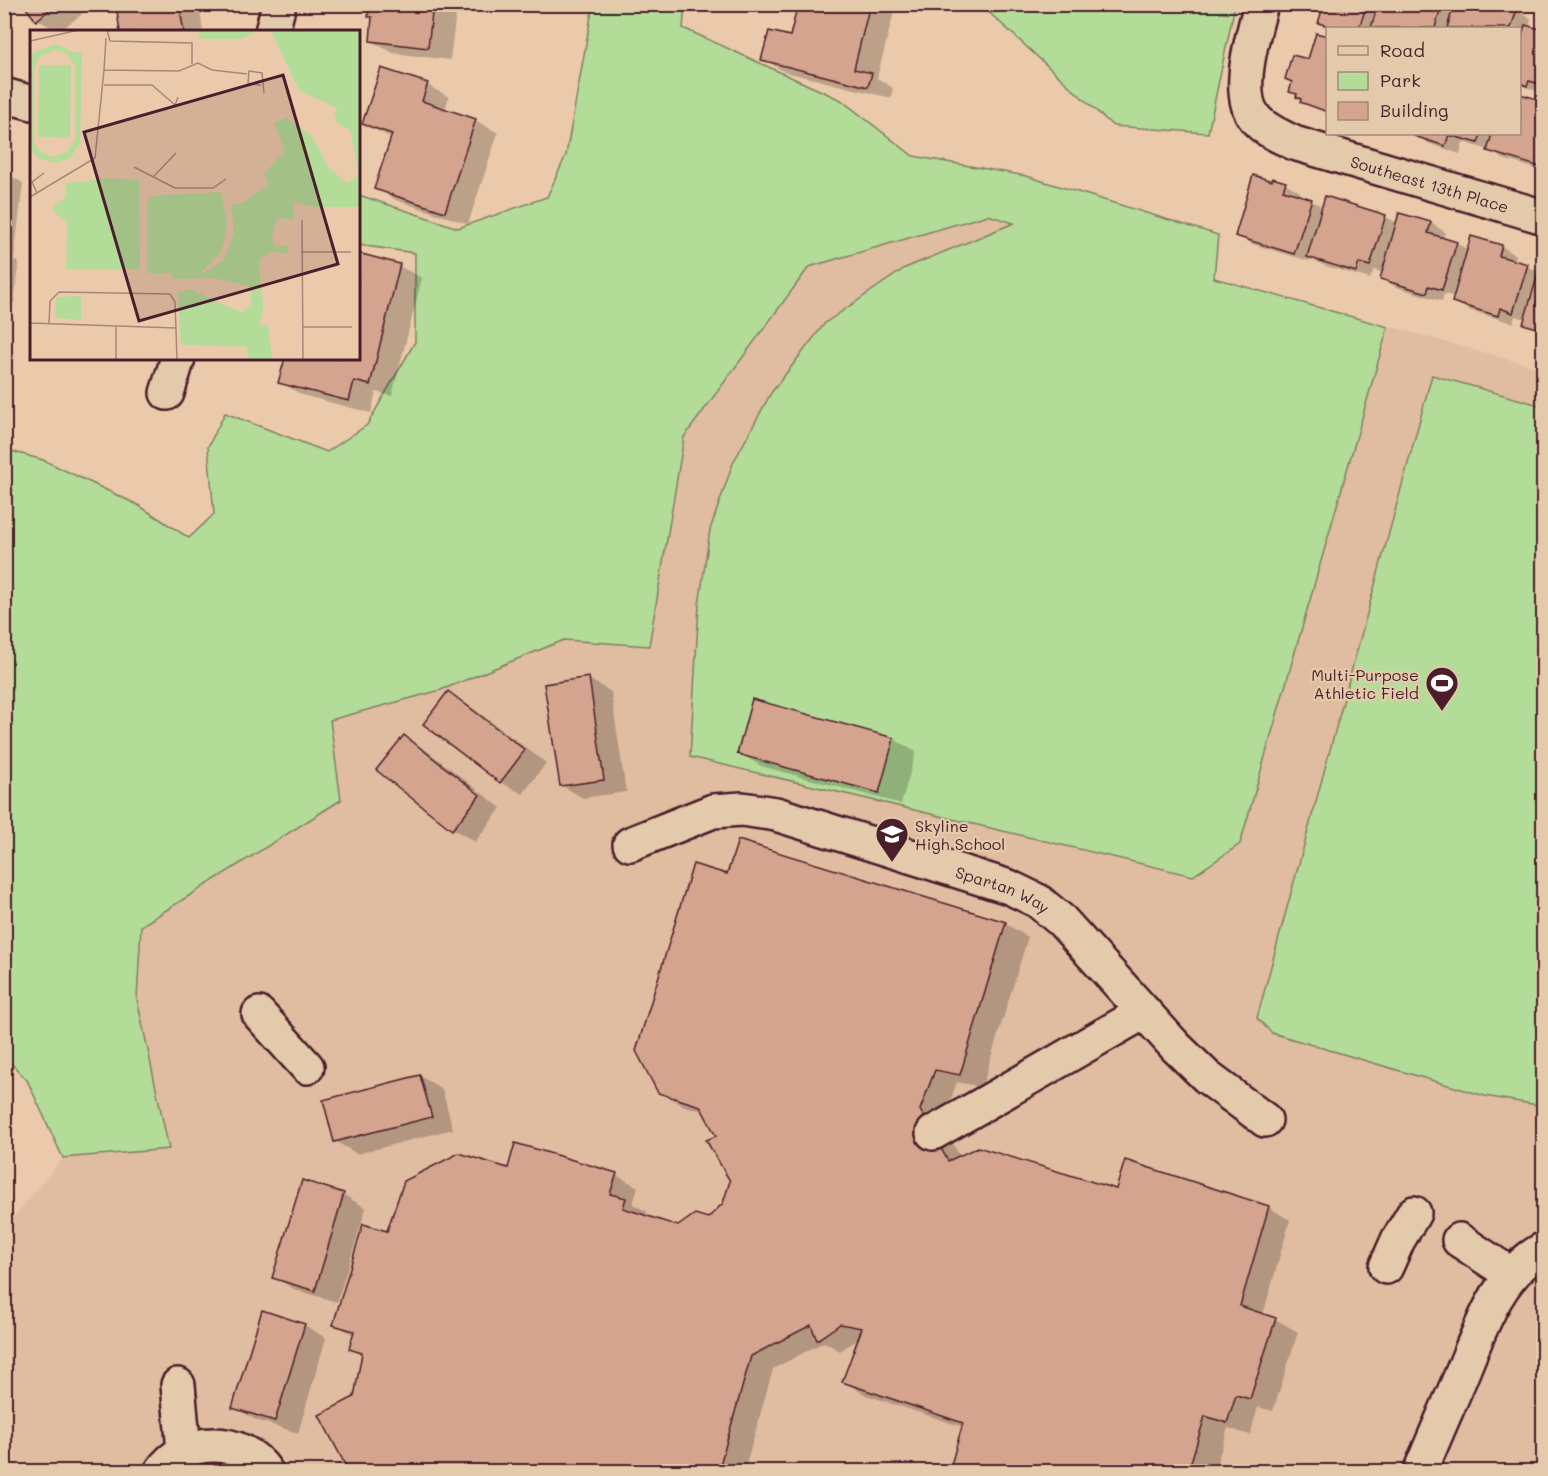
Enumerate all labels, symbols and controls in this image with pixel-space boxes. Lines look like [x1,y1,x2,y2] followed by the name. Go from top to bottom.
[1326,27,1521,135] legend
[30,30,360,360] inset map
[1380,38,1425,62] text: Road
[1380,68,1421,92] text: Park
[1380,98,1448,122] text: Building
[1348,150,1511,217] street label: Southeast 13th Place
[1311,664,1419,703] place label: Multi-Purpose Athletic Field
[1424,665,1460,712] sports icon: Multi-Purpose Athletic Field
[915,815,1005,854] place label: Skyline High School
[874,816,910,863] school or university icon: Skyline High School
[953,861,1055,917] street label: Spartan Way

